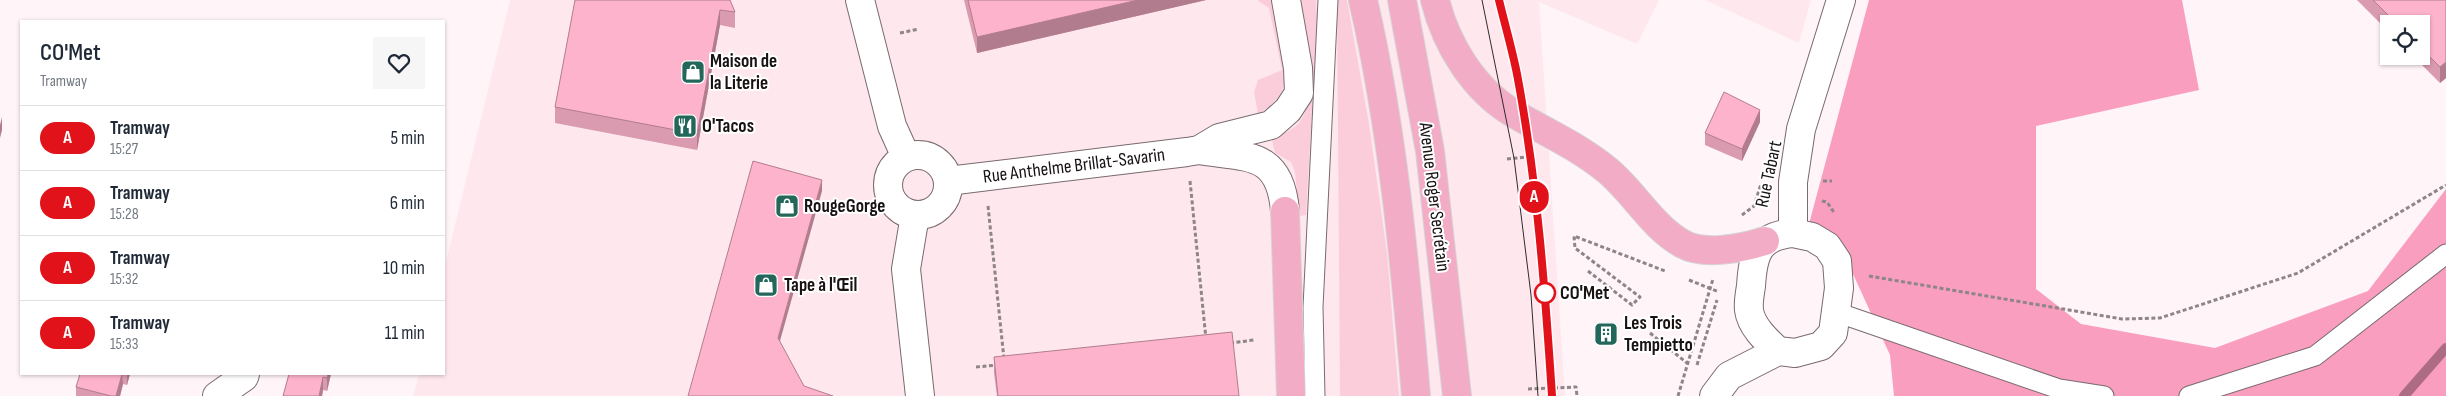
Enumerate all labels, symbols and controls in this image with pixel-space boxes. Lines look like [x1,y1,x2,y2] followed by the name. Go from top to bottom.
[2380,15,2430,65] map controls
[2380,15,2430,65] button: locate
[373,37,425,89] button: heart
[40,38,101,67] text: CO'Met
[710,50,777,95] place label: Maison de la Literie
[680,59,706,85] shop icon: Maison de la Literie
[40,72,87,91] text: Tramway
[672,113,698,139] restaurant icon: O'Tacos
[702,115,754,138] place label: O'Tacos
[110,117,170,140] text: Tramway
[1413,120,1455,273] street label: Avenue Roger Secrétain
[63,127,72,148] text: A
[390,127,425,150] text: 5 min
[1751,138,1787,210] street label: Rue Tabart
[110,140,138,159] text: 15:27
[982,143,1166,189] street label: Rue Anthelme Brillat-Savarin
[1518,181,1550,213] line badge: A
[110,182,170,205] text: Tramway
[1530,186,1538,207] text: A
[63,192,72,213] text: A
[390,192,425,215] text: 6 min
[774,193,800,219] shop icon: RougeGorge
[804,195,885,218] place label: RougeGorge
[110,205,139,224] text: 15:28
[110,247,170,270] text: Tramway
[63,257,72,278] text: A
[383,257,425,280] text: 10 min
[110,270,138,289] text: 15:32
[753,272,779,298] shop icon: Tape à l'Œil
[784,274,857,297] place label: Tape à l'Œil
[1534,282,1556,304] marker: CO'Met
[1560,282,1609,305] place label: CO'Met
[110,312,170,335] text: Tramway
[1624,312,1693,357] place label: Les Trois Tempietto
[1593,321,1619,347] building icon: Les Trois Tempietto
[63,322,72,343] text: A
[385,322,425,345] text: 11 min
[110,335,138,354] text: 15:33

